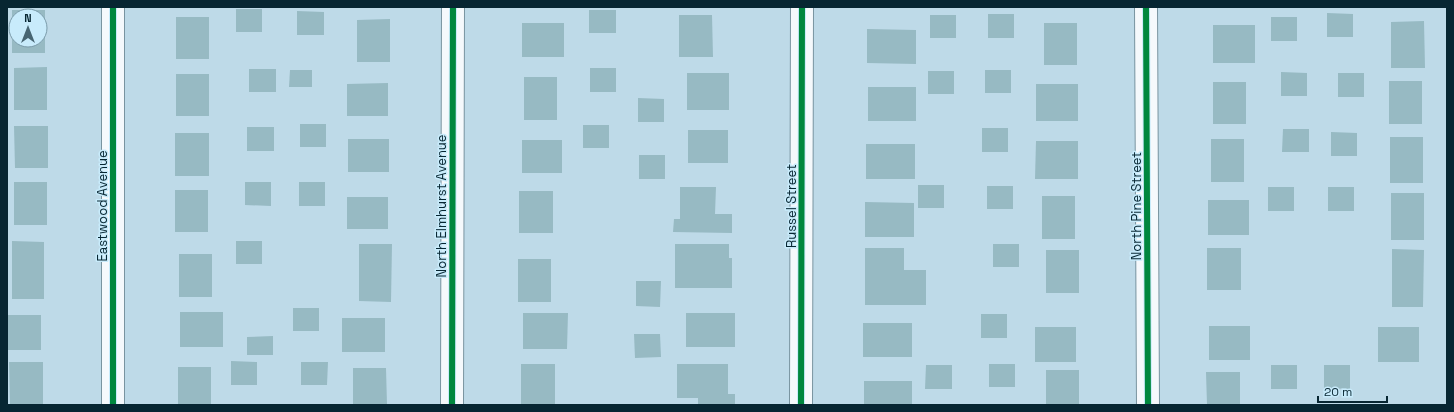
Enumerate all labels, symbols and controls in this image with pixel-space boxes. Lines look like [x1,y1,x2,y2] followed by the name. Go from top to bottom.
[8,8,48,48] north arrow
[24,11,32,25] text: N
[433,135,450,277] street label: North Elmhurst Avenue
[94,150,111,262] street label: Eastwood Avenue
[1128,152,1145,260] street label: North Pine Street
[783,164,800,248] street label: Russel Street
[1318,378,1387,404] scale bar
[1324,384,1352,400] text: 20 m

